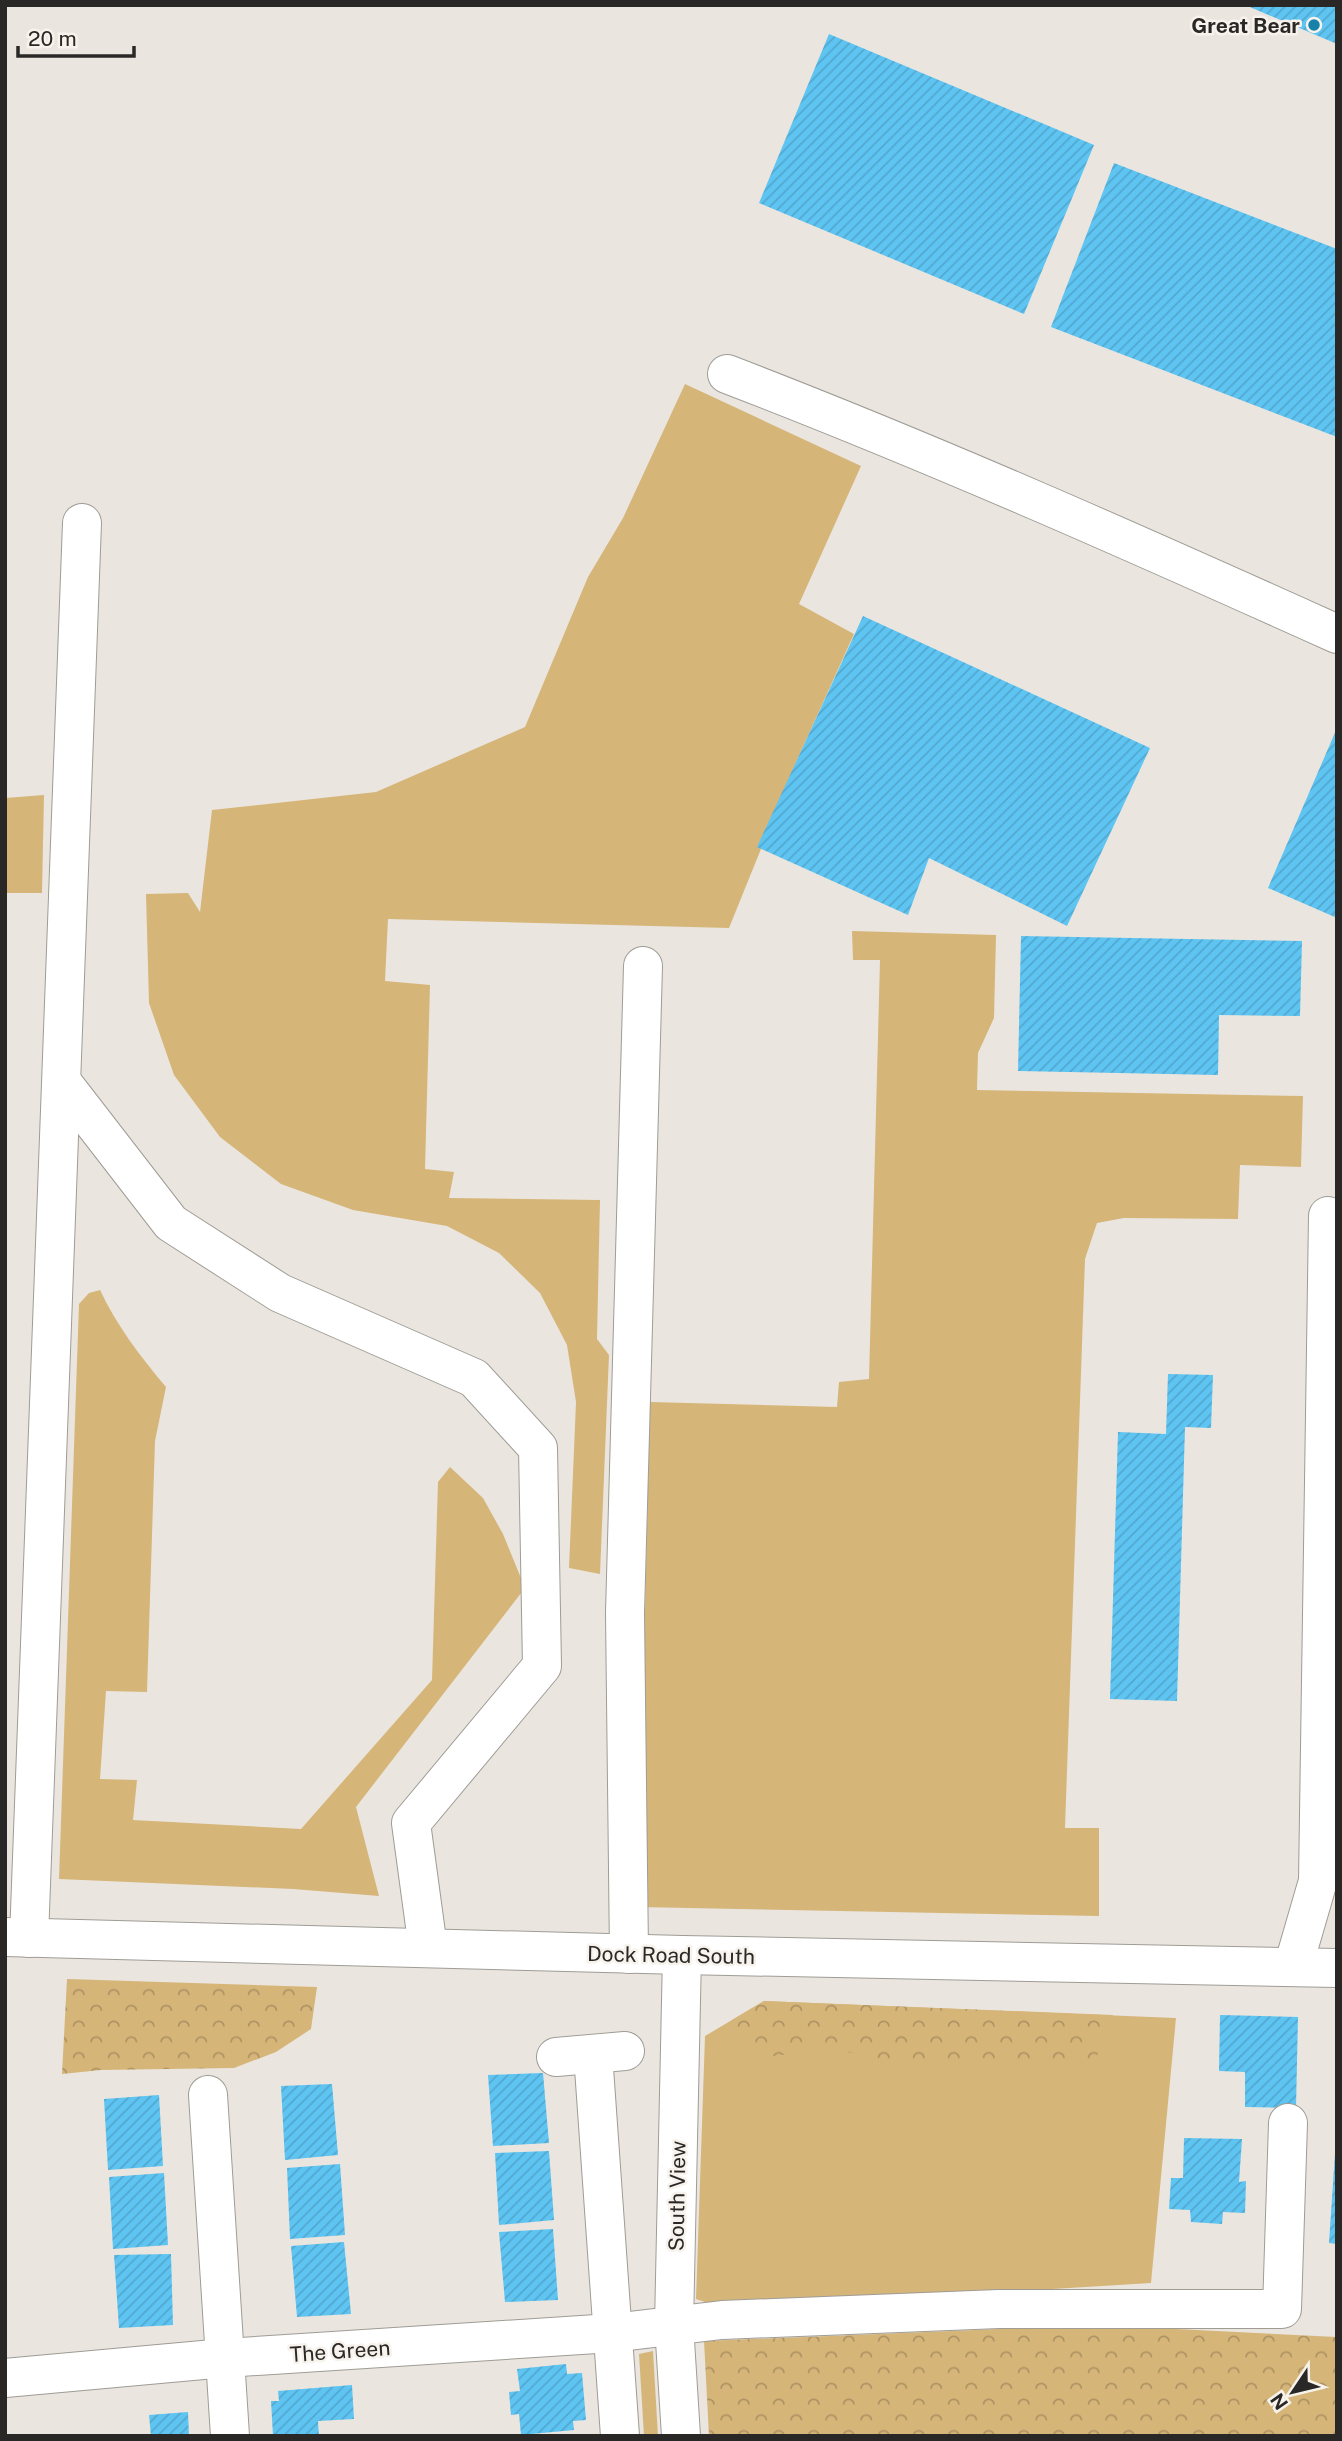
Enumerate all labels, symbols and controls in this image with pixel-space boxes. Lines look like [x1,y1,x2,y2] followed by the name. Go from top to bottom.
[1191,13,1300,38] place label: Great Bear
[18,14,133,58] scale bar
[1306,17,1322,33] marker: Great Bear
[28,26,77,51] text: 20 m
[587,1941,755,1969] street label: Dock Road South
[664,2141,690,2251] street label: South View
[289,2335,391,2367] street label: The Green
[1258,2357,1328,2427] north arrow
[1266,2389,1292,2414] text: N

